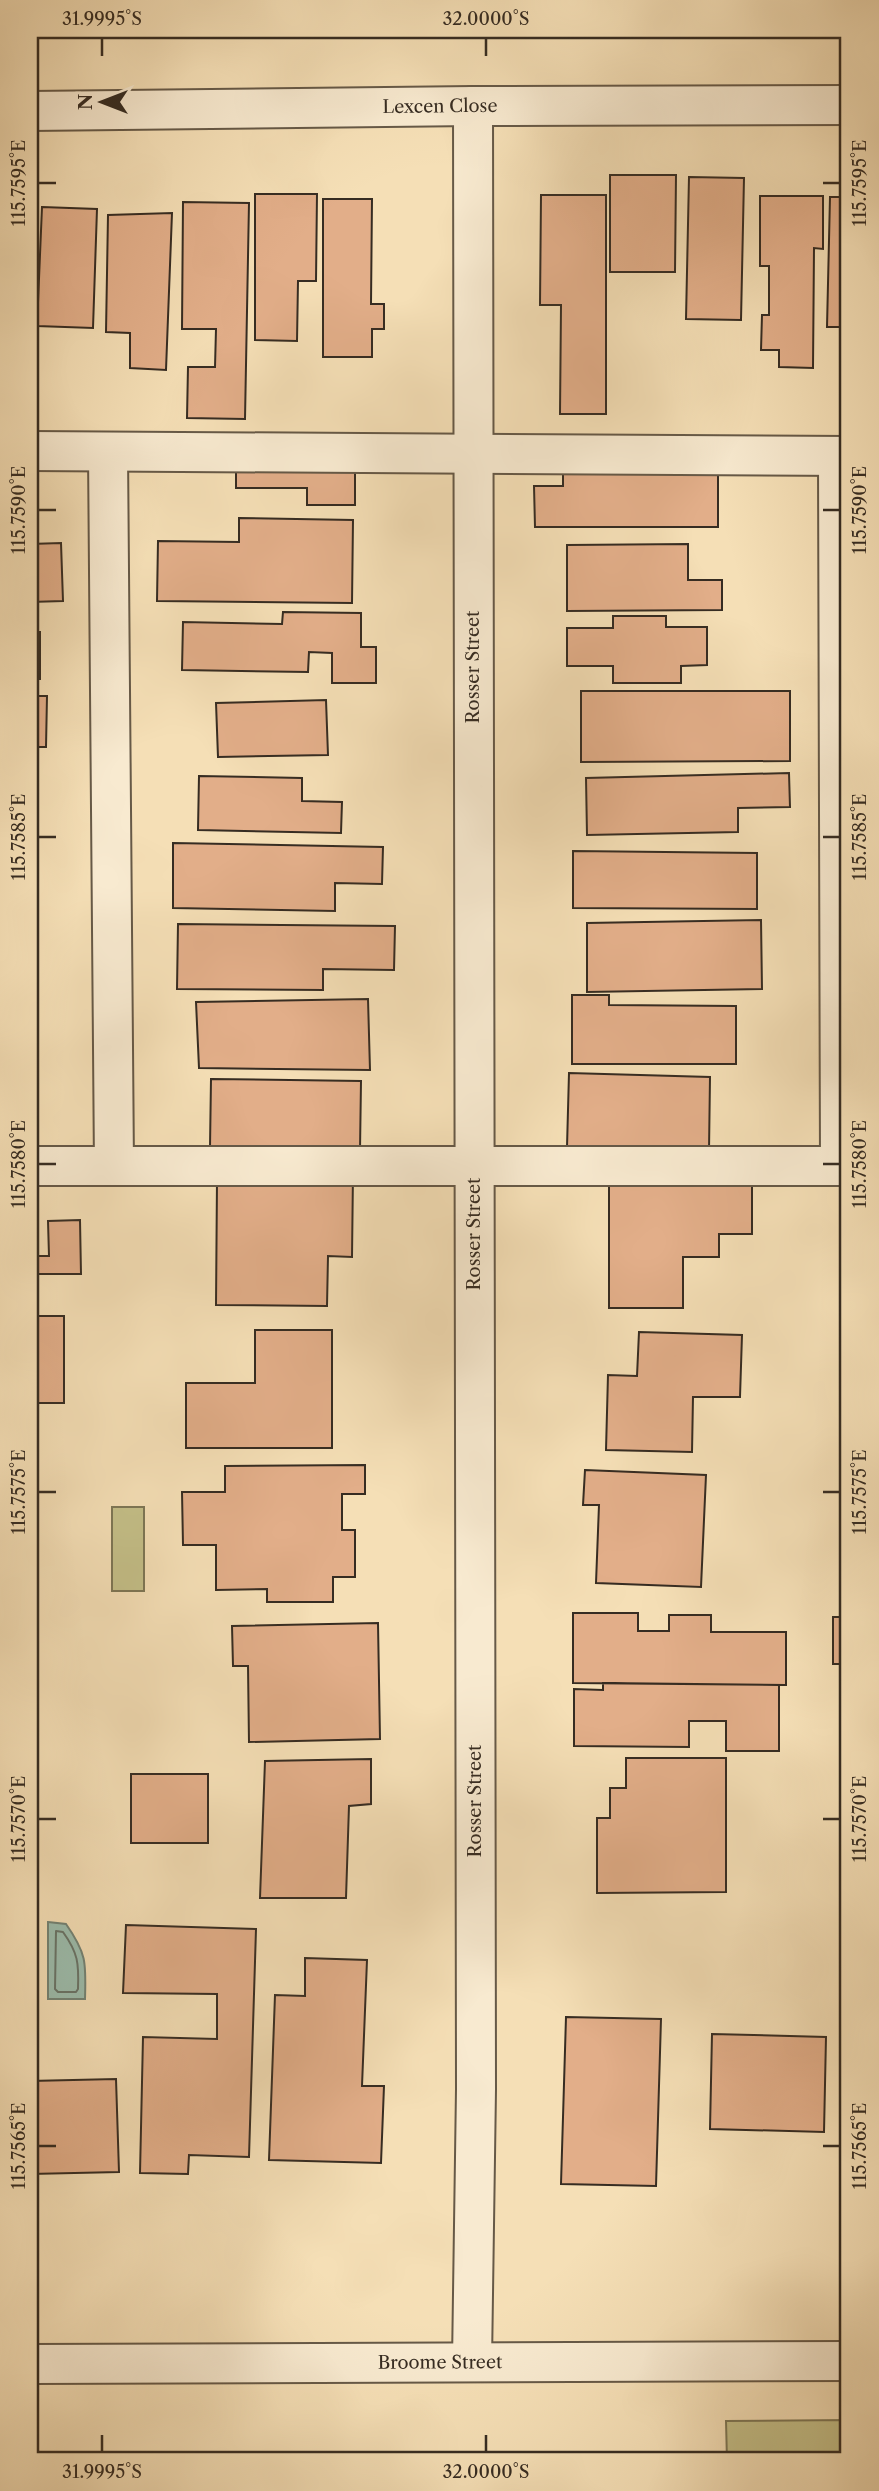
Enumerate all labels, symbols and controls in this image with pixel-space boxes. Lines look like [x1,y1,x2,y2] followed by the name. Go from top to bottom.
[62,8,142,30] text: 31.9995°S
[442,8,530,30] text: 32.0000°S
[66,66,136,136] north arrow
[74,94,97,110] text: N
[382,95,498,118] street label: Lexcen Close
[8,140,30,226] text: 115.7595°E
[849,140,871,226] text: 115.7595°E
[8,466,30,554] text: 115.7590°E
[849,466,871,554] text: 115.7590°E
[462,610,484,723] street label: Rosser Street
[8,794,30,880] text: 115.7585°E
[849,794,871,880] text: 115.7585°E
[8,1120,30,1208] text: 115.7580°E
[849,1120,871,1208] text: 115.7580°E
[463,1177,485,1290] street label: Rosser Street
[8,1449,30,1535] text: 115.7575°E
[849,1449,871,1535] text: 115.7575°E
[464,1744,486,1857] street label: Rosser Street
[8,1776,30,1862] text: 115.7570°E
[849,1776,871,1862] text: 115.7570°E
[8,2103,30,2189] text: 115.7565°E
[849,2103,871,2189] text: 115.7565°E
[378,2351,503,2374] street label: Broome Street
[62,2461,142,2483] text: 31.9995°S
[442,2461,530,2483] text: 32.0000°S

